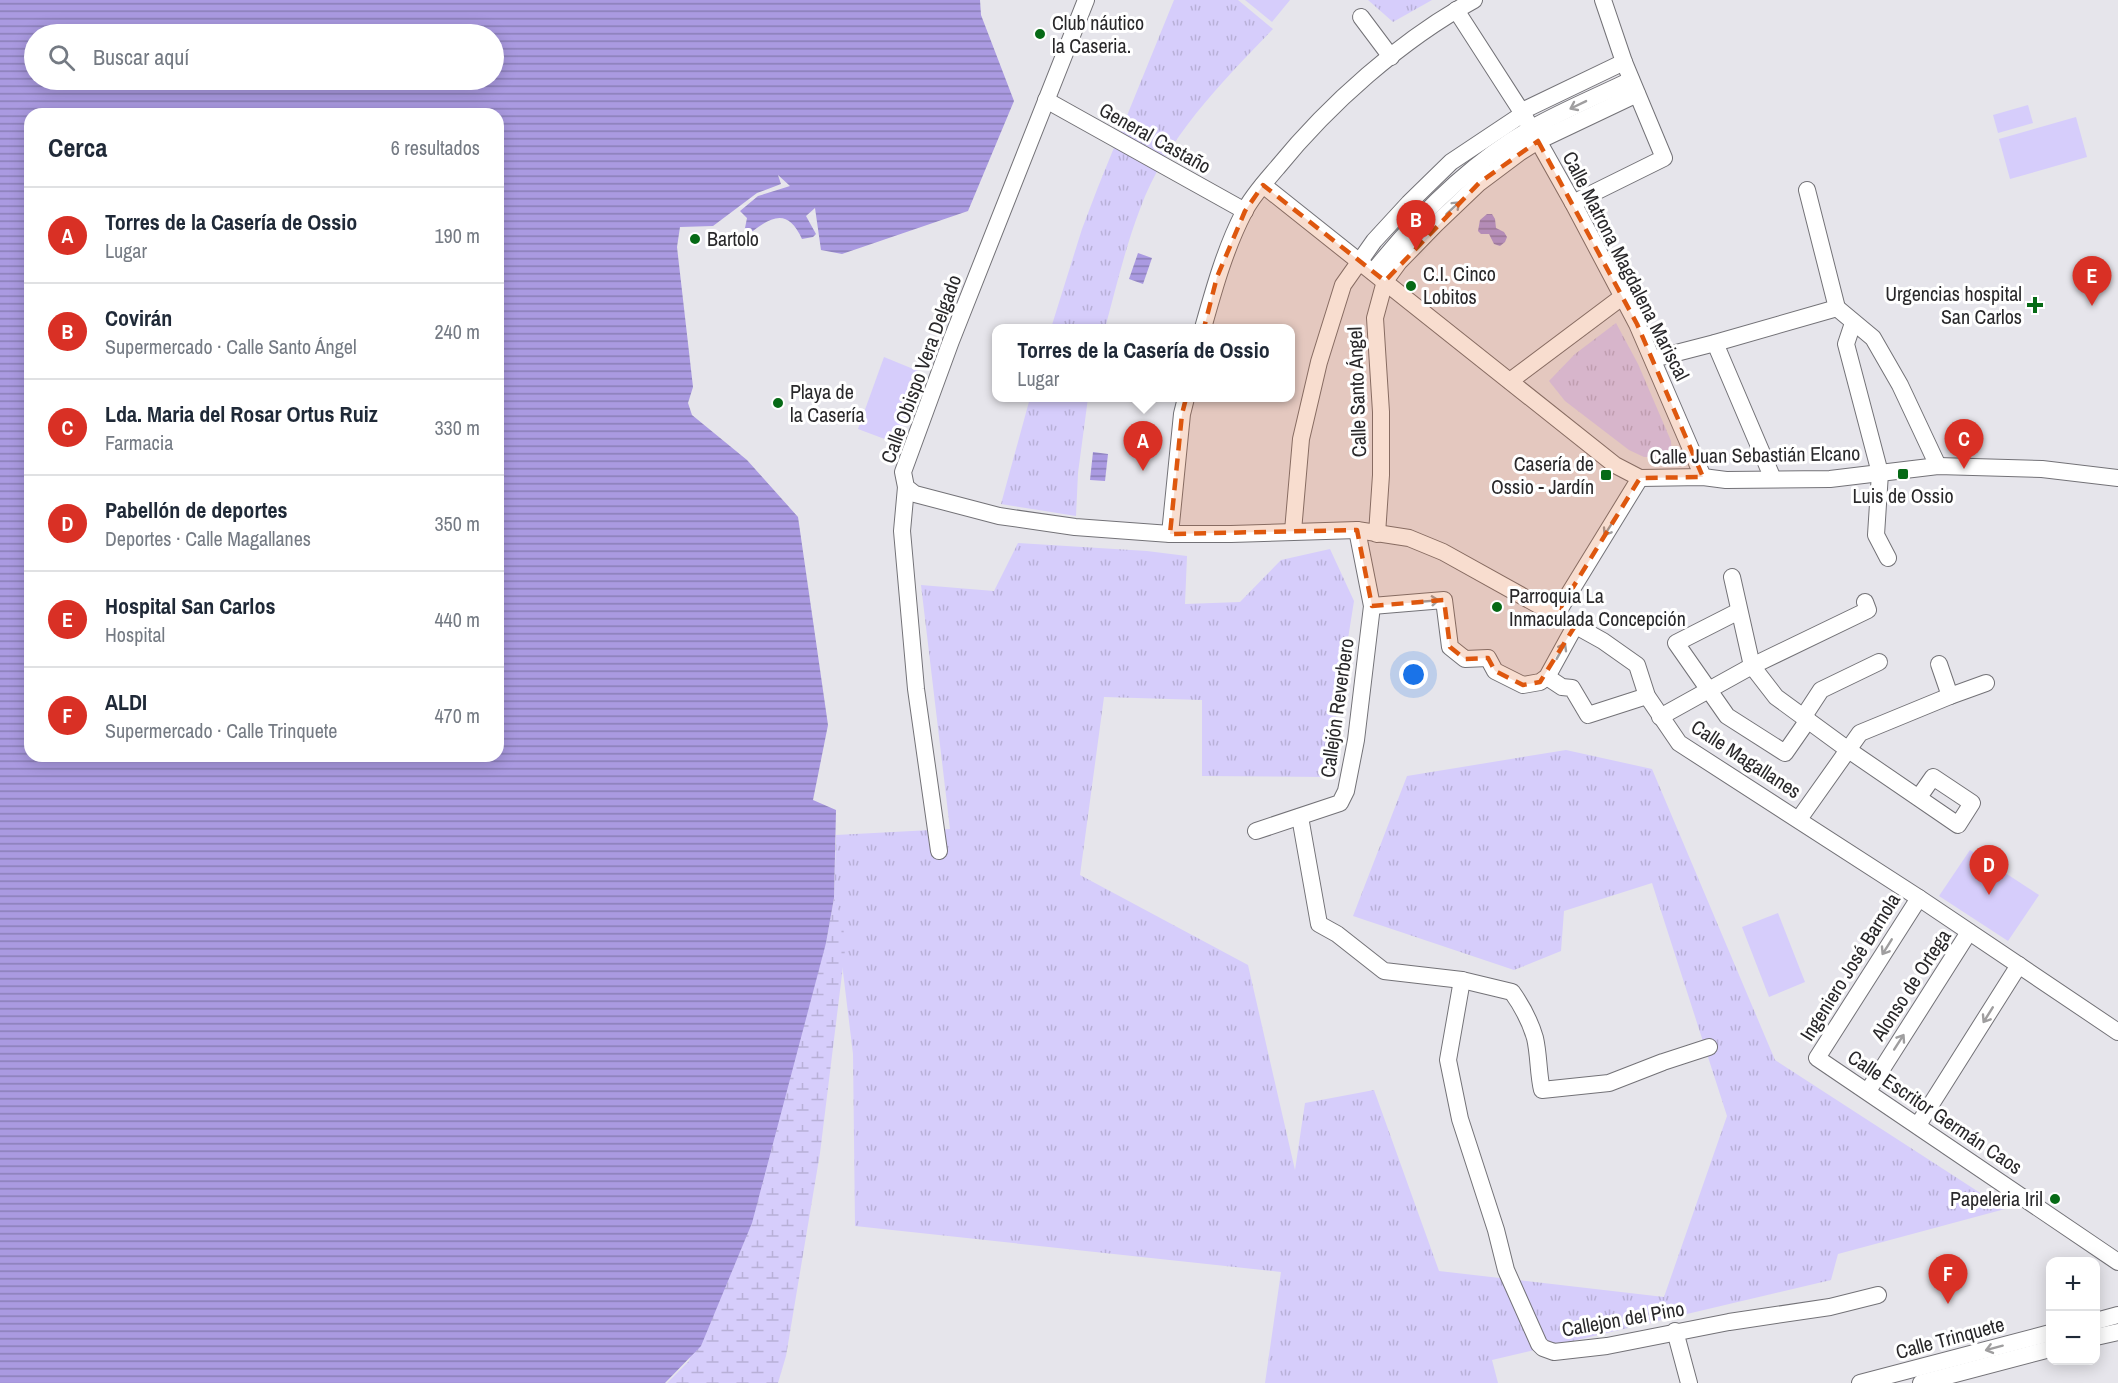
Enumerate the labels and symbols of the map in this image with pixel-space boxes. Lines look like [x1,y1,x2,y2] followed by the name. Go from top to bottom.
[1052,9,1144,59] place label: Club náutico la Caseria.
[1033,27,1047,41] marker: Club náutico la Caseria.
[1094,96,1216,179] street label: General Castaño
[1570,100,1588,112] one-way arrow
[1557,146,1696,385] street label: Calle Matrona Magdalena Mariscal
[1396,200,1436,250] pin: B
[1445,201,1460,215] one-way arrow
[707,225,759,252] place label: Bartolo
[688,232,702,246] marker: Bartolo
[2072,256,2112,306] pin: E
[1423,260,1496,310] place label: C.I. Cinco Lobitos
[874,271,967,467] street label: Calle Obispo Vera Delgado
[1404,279,1418,293] marker: C.I. Cinco Lobitos
[1885,280,2022,330] place label: Urgencias hospital San Carlos
[2026,296,2044,314] marker: Urgencias hospital San Carlos
[1341,326,1372,458] street label: Calle Santo Ángel
[790,378,865,428] place label: Playa de la Casería
[771,396,785,410] marker: Playa de la Casería
[1944,420,1984,469] pin: C
[1124,422,1162,471] pin: A
[1649,439,1861,470] street label: Calle Juan Sebastián Elcano
[1491,450,1594,500] place label: Casería de Ossio - Jardín
[1896,467,1910,481] marker: Luis de Ossio
[1599,468,1613,482] marker: Casería de Ossio - Jardín
[1852,482,1954,509] place label: Luis de Ossio
[1603,519,1615,536] one-way arrow
[1509,582,1686,632] place label: Parroquia La Inmaculada Concepción
[1420,595,1440,606] one-way arrow
[1490,600,1504,614] marker: Parroquia La Inmaculada Concepción
[1313,637,1360,779] street label: Callejón Reverbero
[1556,643,1567,661] one-way arrow
[1399,660,1428,689] your location
[1686,713,1806,804] street label: Calle Magallanes
[1970,846,2008,895] pin: D
[1793,888,1906,1046] street label: Ingeniero José Barnola
[1864,924,1957,1046] street label: Alonso de Ortega
[1881,938,1893,955] one-way arrow
[1981,1006,1993,1023] one-way arrow
[1894,1034,1906,1051] one-way arrow
[1843,1043,2028,1180] street label: Calle Escritor Germán Caos
[1950,1185,2043,1212] place label: Papeleria Iril
[2048,1192,2062,1206] marker: Papeleria Iril
[1928,1254,1968,1304] pin: F
[1560,1294,1686,1343] street label: Callejon del Pino
[1893,1310,2007,1365] street label: Calle Trinquete
[1985,1342,2004,1354] one-way arrow

